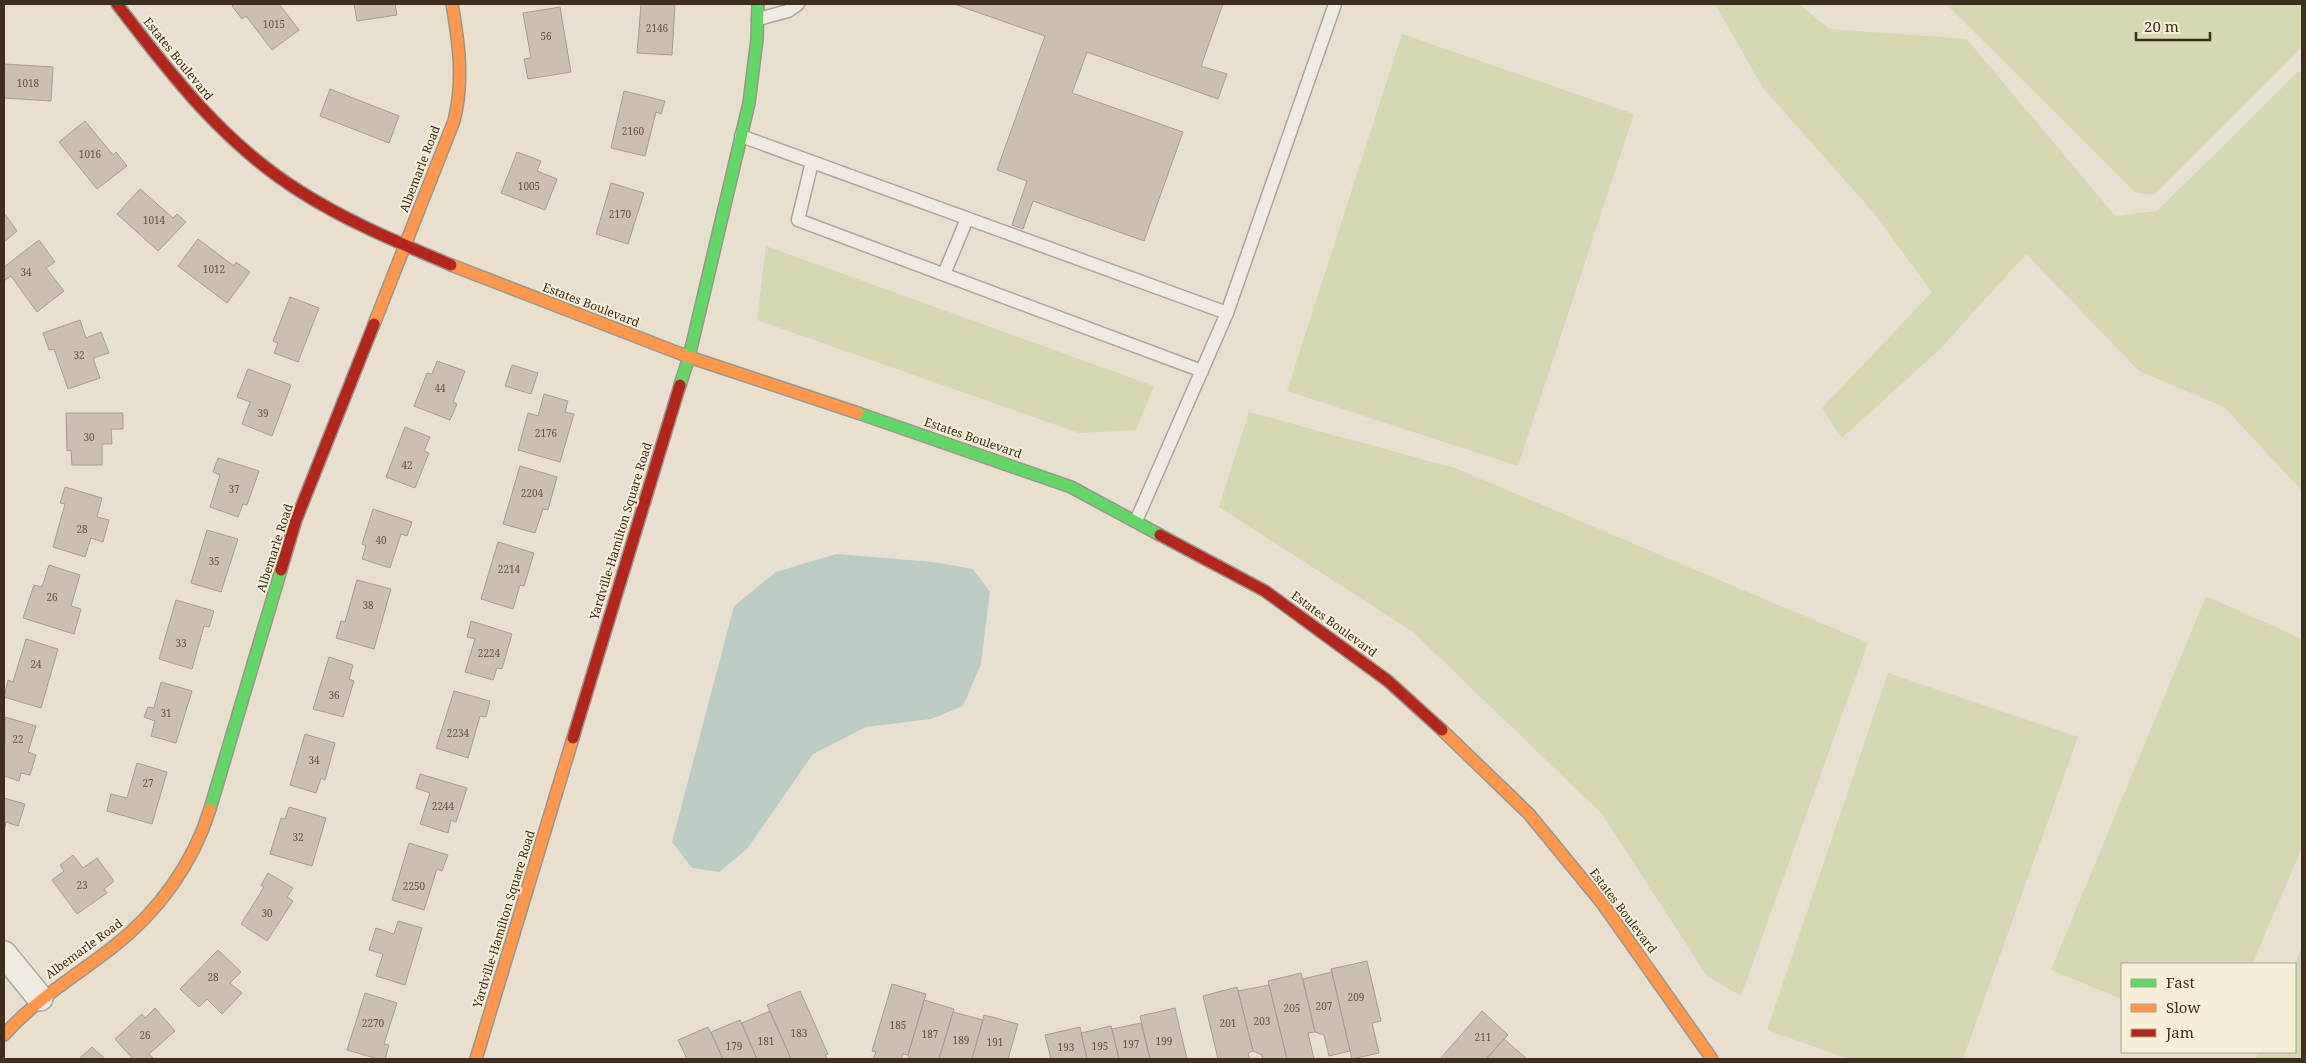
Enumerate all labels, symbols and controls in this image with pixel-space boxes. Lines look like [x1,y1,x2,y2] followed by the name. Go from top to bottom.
[2136,10,2210,42] scale bar
[140,14,218,104] street label: Estates Boulevard
[2144,16,2179,36] text: 20 m
[263,17,285,31] house number: 1015
[646,21,669,35] house number: 2146
[540,29,552,43] house number: 56
[17,76,40,90] house number: 1018
[395,122,444,215] street label: Albemarle Road
[622,124,645,138] house number: 2160
[79,147,102,161] house number: 1016
[518,179,540,193] house number: 1005
[609,207,632,221] house number: 2170
[143,213,166,227] house number: 1014
[203,262,225,276] house number: 1012
[20,265,32,279] house number: 34
[540,278,643,331] street label: Estates Boulevard
[73,348,85,362] house number: 32
[434,381,446,395] house number: 44
[257,406,269,420] house number: 39
[922,413,1025,462] street label: Estates Boulevard
[535,426,558,440] house number: 2176
[83,430,95,444] house number: 30
[585,440,656,623] street label: Yardville-Hamilton Square Road
[401,458,413,472] house number: 42
[228,482,240,496] house number: 37
[521,486,544,500] house number: 2204
[252,501,297,594] street label: Albemarle Road
[76,522,88,536] house number: 28
[375,533,387,547] house number: 40
[208,554,220,568] house number: 35
[498,562,521,576] house number: 2214
[1288,587,1381,661] street label: Estates Boulevard
[46,590,58,604] house number: 26
[362,598,374,612] house number: 38
[175,636,187,650] house number: 33
[478,646,501,660] house number: 2224
[30,657,42,671] house number: 24
[328,688,340,702] house number: 36
[160,706,172,720] house number: 31
[447,726,470,740] house number: 2234
[12,732,24,746] house number: 22
[308,753,320,767] house number: 34
[142,776,154,790] house number: 27
[432,799,455,813] house number: 2244
[468,828,539,1011] street label: Yardville-Hamilton Square Road
[292,830,304,844] house number: 32
[1586,865,1661,957] street label: Estates Boulevard
[76,878,88,892] house number: 23
[403,879,426,893] house number: 2250
[261,906,273,920] house number: 30
[42,914,126,982] street label: Albemarle Road
[2121,963,2296,1053] legend
[207,970,219,984] house number: 28
[2166,972,2195,992] text: Fast
[1348,990,1364,1004] house number: 209
[2166,997,2200,1017] text: Slow
[1316,999,1333,1013] house number: 207
[1284,1001,1300,1015] house number: 205
[1254,1014,1271,1028] house number: 203
[362,1016,385,1030] house number: 2270
[1220,1016,1236,1030] house number: 201
[890,1018,906,1032] house number: 185
[2165,1022,2194,1042] text: Jam
[791,1026,808,1040] house number: 183
[922,1027,939,1041] house number: 187
[139,1028,151,1042] house number: 26
[1475,1030,1491,1044] house number: 211
[953,1033,969,1047] house number: 189
[758,1034,774,1048] house number: 181
[1156,1034,1172,1048] house number: 199
[987,1035,1003,1049] house number: 191
[1123,1037,1140,1051] house number: 197
[726,1039,742,1053] house number: 179
[1092,1039,1108,1053] house number: 195
[1058,1040,1075,1054] house number: 193

